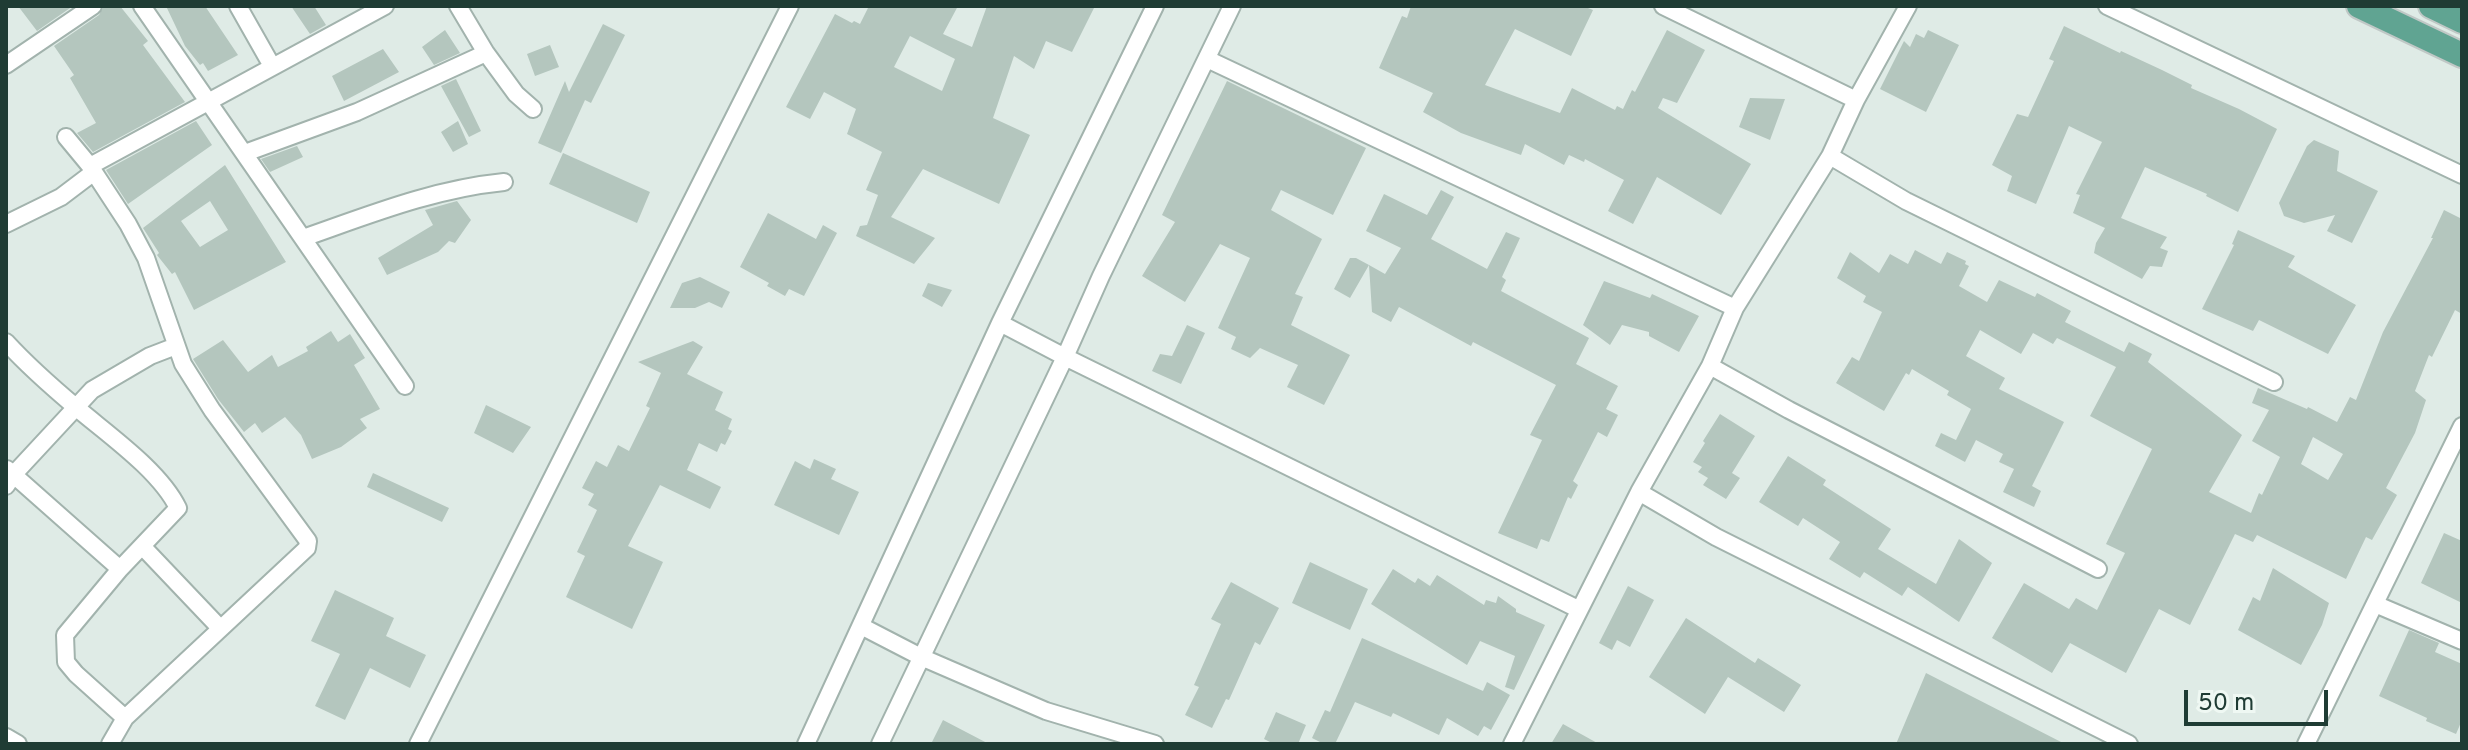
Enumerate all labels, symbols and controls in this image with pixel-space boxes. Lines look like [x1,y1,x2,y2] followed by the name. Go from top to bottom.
[2188,674,2332,724] scale bar
[2198,689,2254,719] text: 50 m

